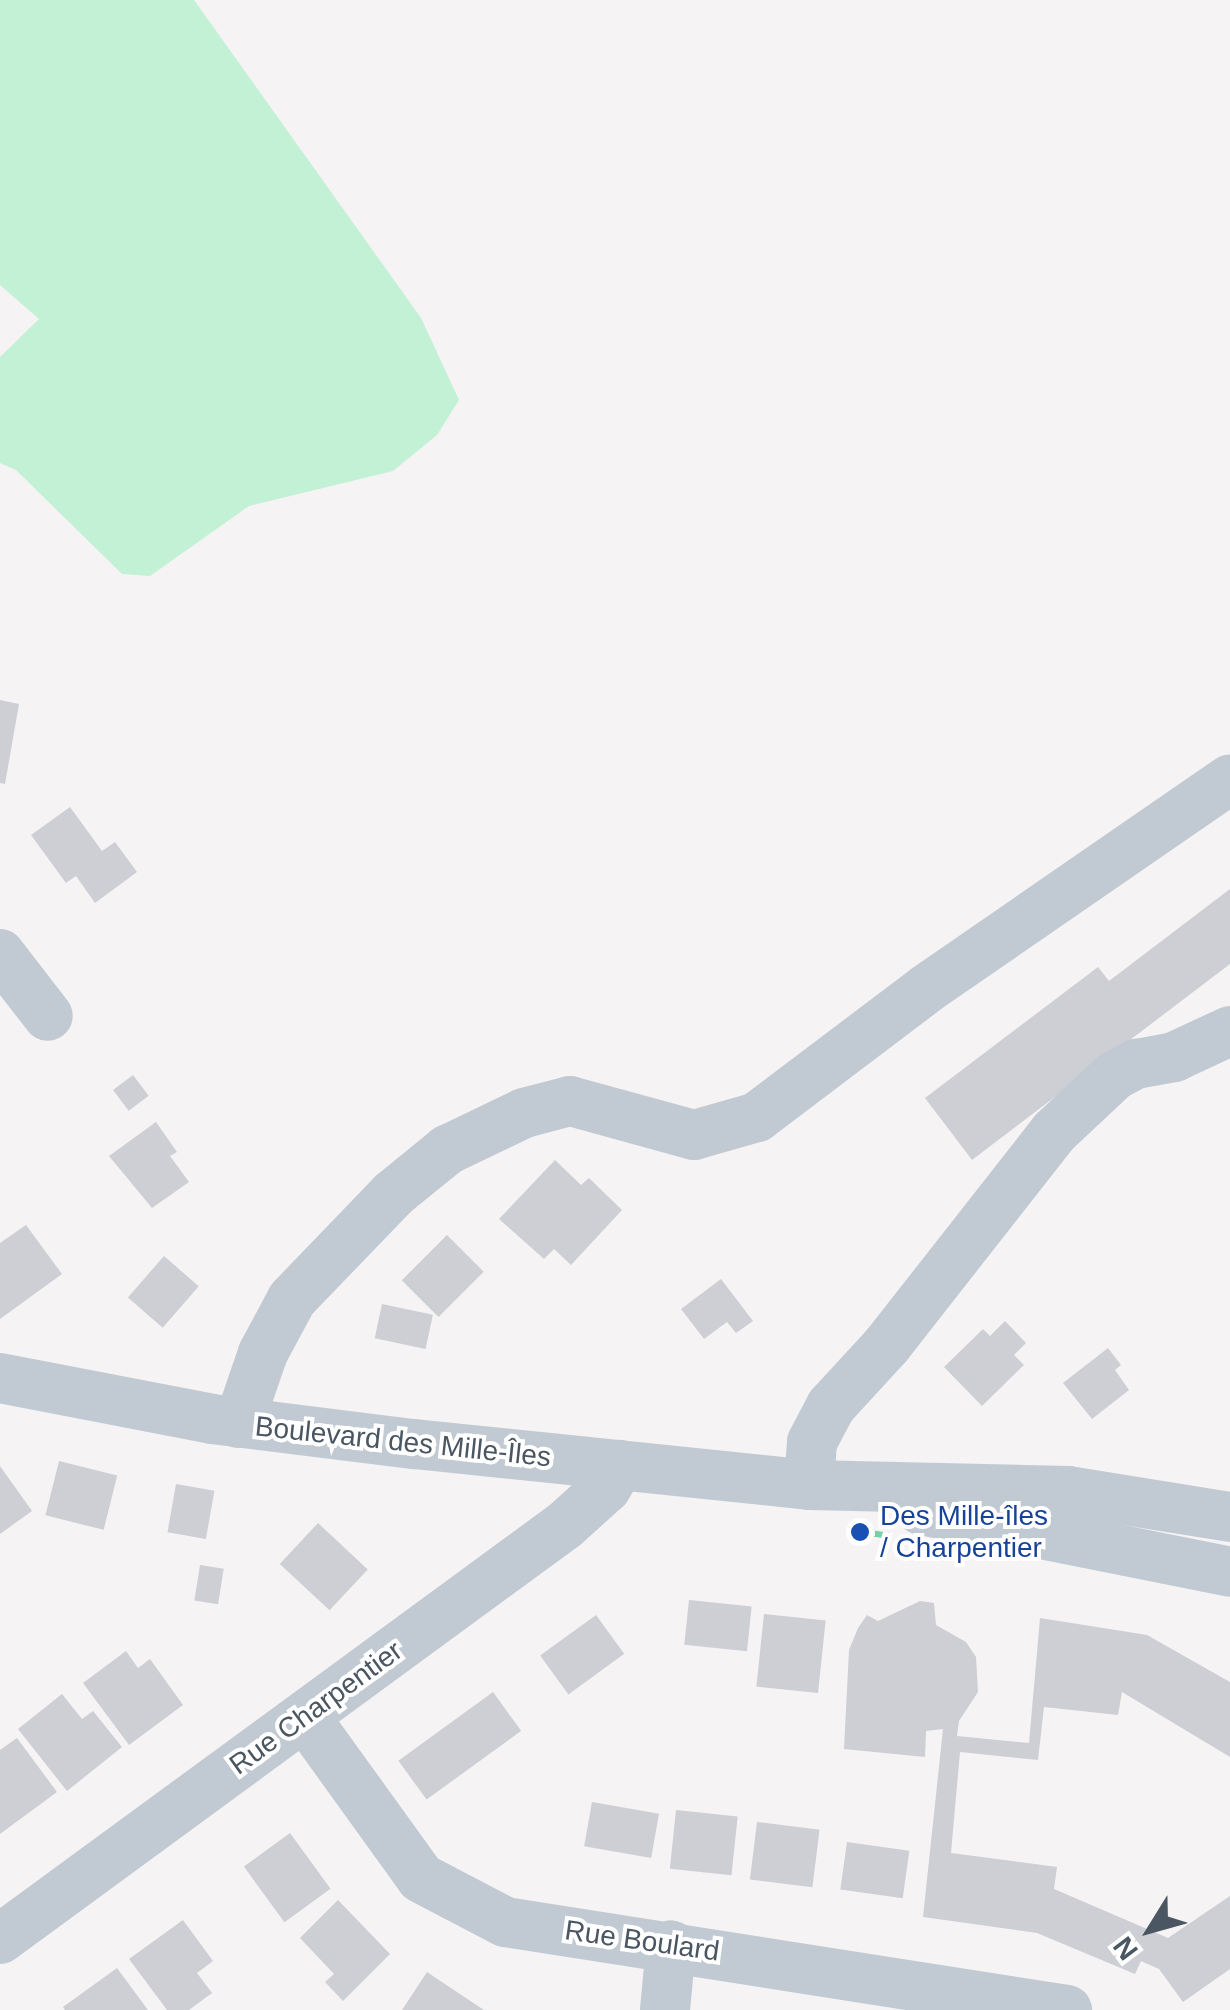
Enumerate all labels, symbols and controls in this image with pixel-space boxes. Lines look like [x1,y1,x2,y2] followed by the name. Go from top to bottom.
[253,1410,553,1474] street label: Boulevard des Mille-Îles
[880,1499,1048,1565] place label: Des Mille-îles / Charpentier
[849,1521,871,1543] marker: Des Mille-îles / Charpentier
[223,1634,409,1782] street label: Rue Charpentier
[1100,1880,1200,1980] north arrow
[563,1914,721,1968] street label: Rue Boulard
[1107,1931,1144,1966] text: N

